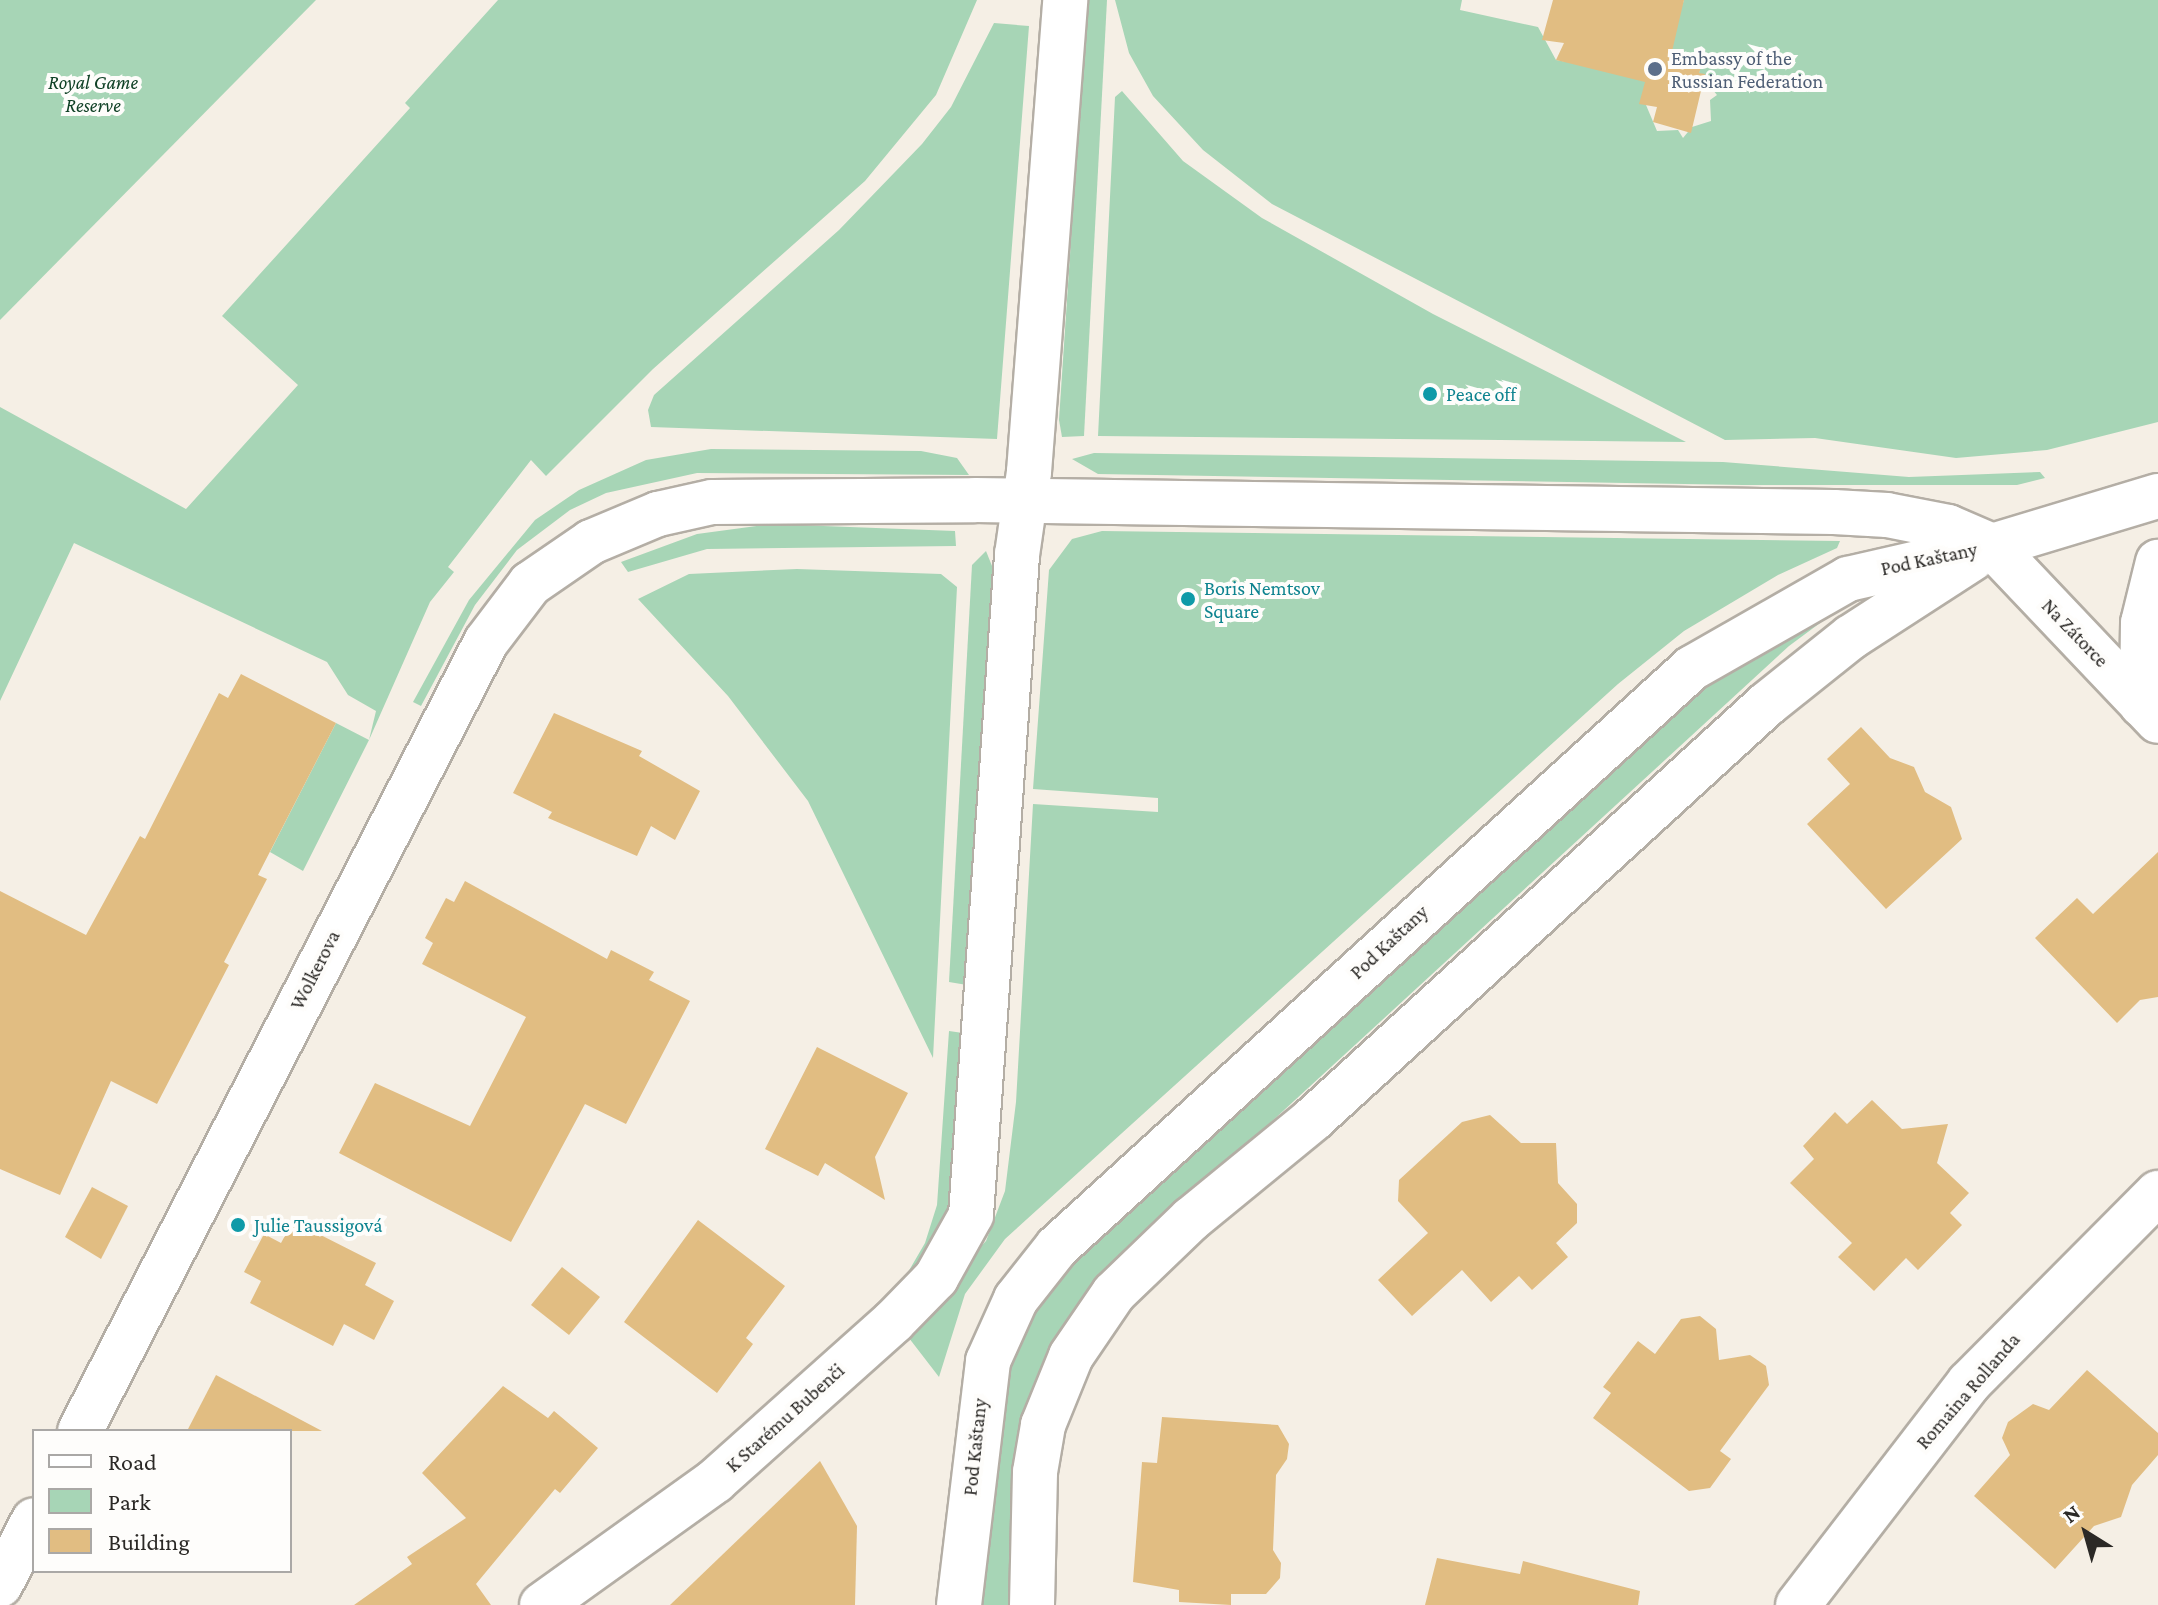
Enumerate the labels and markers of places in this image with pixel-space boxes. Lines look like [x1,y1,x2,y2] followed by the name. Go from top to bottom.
[1671,46,1823,93] place label: Embassy of the Russian Federation
[1646,60,1664,78] marker: Embassy of the Russian Federation
[1446,382,1516,406] place label: Peace off
[1421,385,1439,403] marker: Peace off
[1204,576,1320,623] place label: Boris Nemtsov Square
[1179,590,1197,608] marker: Boris Nemtsov Square
[254,1213,382,1237] place label: Julie Taussigová
[229,1216,247,1234] marker: Julie Taussigová

